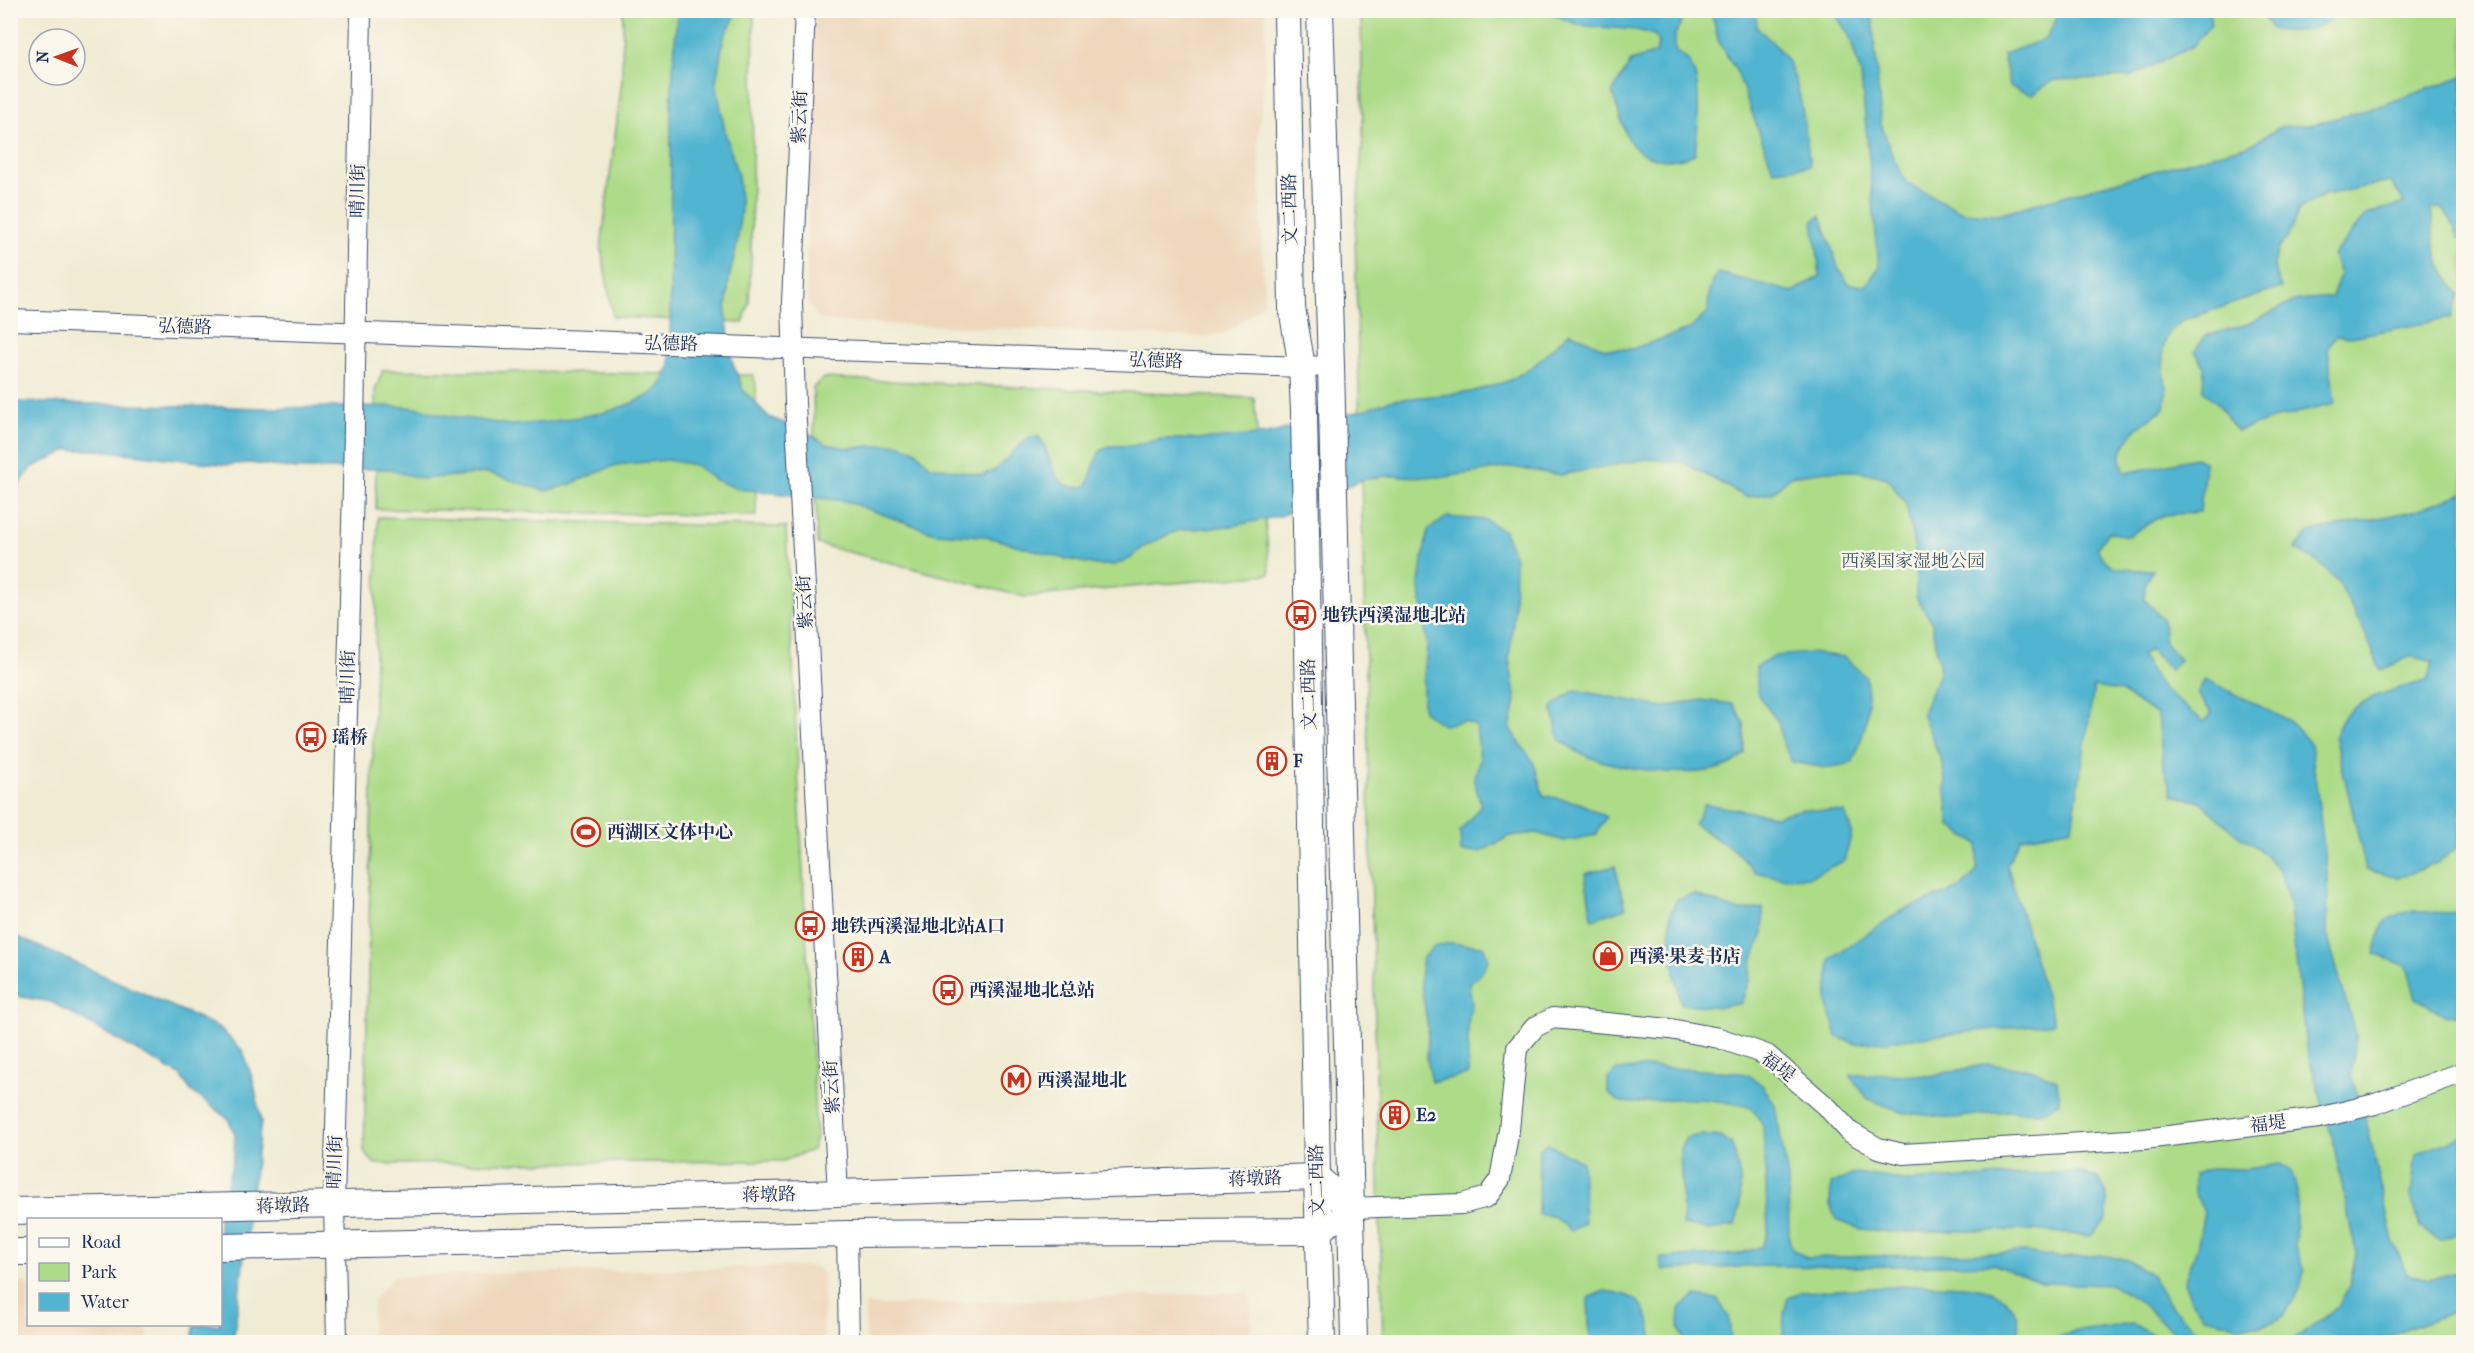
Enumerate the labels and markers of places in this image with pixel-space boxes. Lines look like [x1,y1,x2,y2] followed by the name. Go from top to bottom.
[1285,599,1317,631] bus stop icon: 地铁西溪湿地北站
[1322,605,1466,626] place label: 地铁西溪湿地北站
[295,721,327,753] bus stop icon: 瑶桥
[332,727,368,748] place label: 瑶桥
[1256,745,1288,777] building icon: F
[1292,751,1303,772] place label: F
[570,816,602,848] sports icon: 西湖区文体中心
[607,822,733,843] place label: 西湖区文体中心
[794,910,826,942] bus stop icon: 地铁西溪湿地北站A口
[831,916,1005,937] place label: 地铁西溪湿地北站A口
[1592,940,1624,972] shop icon: 西溪·果麦书店
[842,941,874,973] building icon: A
[1629,946,1741,967] place label: 西溪·果麦书店
[878,947,892,968] place label: A
[932,974,964,1006] bus stop icon: 西溪湿地北总站
[969,980,1095,1001] place label: 西溪湿地北总站
[1000,1064,1032,1096] metro station icon: 西溪湿地北
[1037,1070,1127,1091] place label: 西溪湿地北
[1379,1099,1411,1131] building icon: E2
[1416,1105,1436,1126] place label: E2

